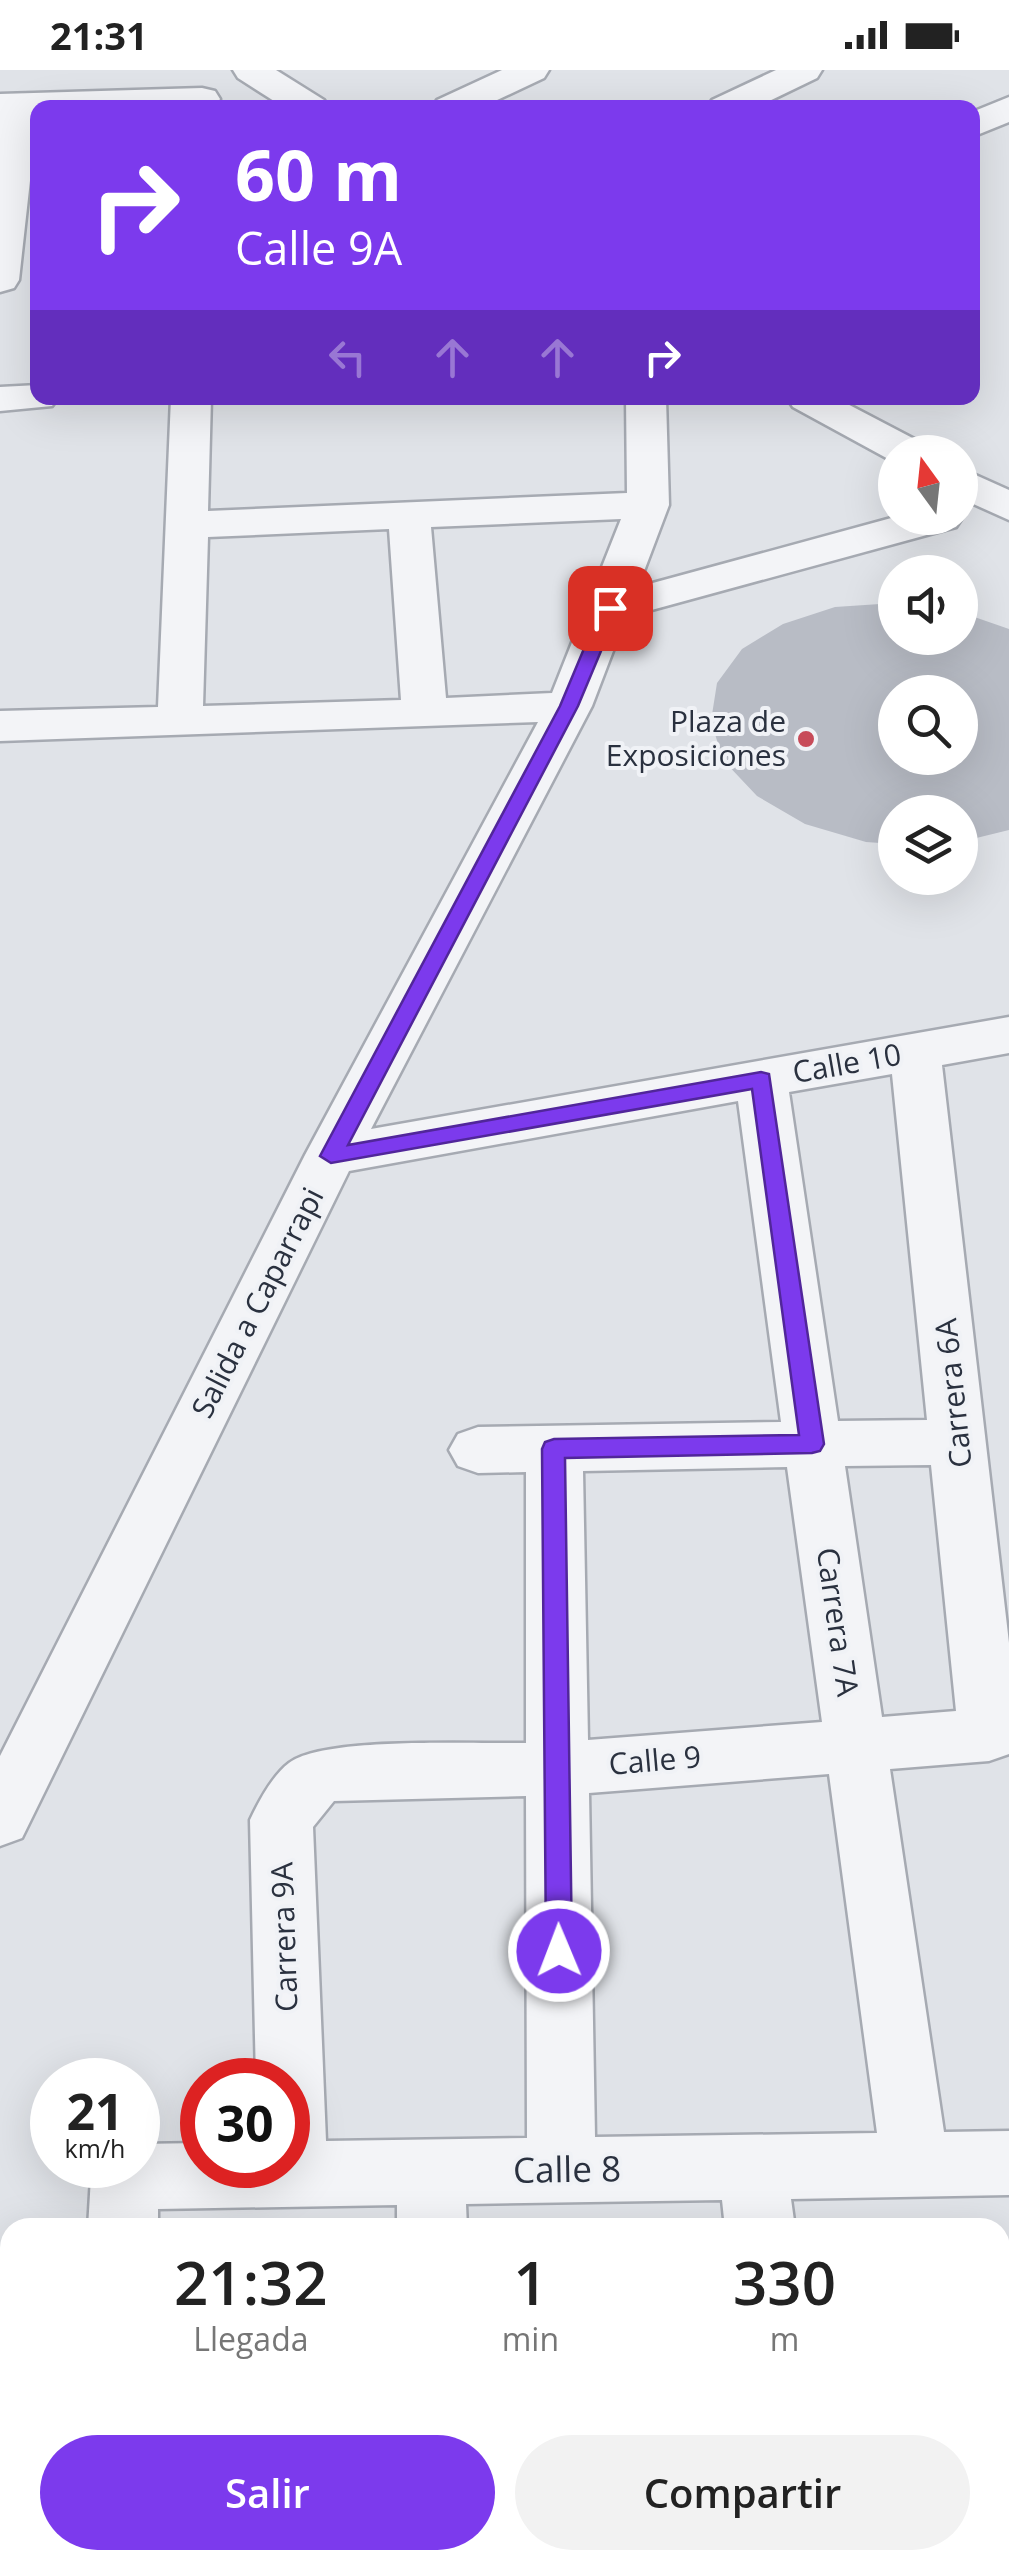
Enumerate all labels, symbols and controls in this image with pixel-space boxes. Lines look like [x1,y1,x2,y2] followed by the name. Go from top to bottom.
[50,9,148,61] text: 21:31
[235,126,402,222] text: 60 m
[70,140,200,270] icon: right
[235,217,402,278] text: Calle 9A
[320,330,375,385] icon: left
[425,330,480,385] icon: ahead
[530,330,585,385] icon: ahead
[635,330,690,385] icon: right
[878,435,978,535] north arrow
[878,435,978,895] map controls
[878,555,978,655] button: sound
[568,566,653,651] pin
[583,581,638,636] icon: arrive
[878,675,978,775] button: search
[606,700,786,775] place label: Plaza de Exposiciones
[795,728,817,750] marker: Plaza de Exposiciones
[878,795,978,895] button: layers
[789,1033,904,1092] street label: Calle 10
[181,1180,332,1424] street label: Salida a Caparrapi
[924,1317,981,1470] street label: Carrera 6A
[808,1545,869,1699] street label: Carrera 7A
[607,1735,703,1784] street label: Calle 9
[260,1861,307,2013] street label: Carrera 9A
[507,1899,611,2003] position arrow
[180,2058,310,2188] speed limit sign: 30
[66,2077,124,2145] text: 21
[65,2131,125,2165] text: km/h
[513,2144,621,2193] street label: Calle 8
[174,2241,328,2323] text: 21:32
[513,2241,548,2323] text: 1
[733,2241,836,2323] text: 330
[193,2317,308,2360] text: Llegada
[502,2317,559,2360] text: min
[770,2317,799,2360] text: m
[40,2435,495,2550] button: Salir
[515,2435,970,2550] button: Compartir

